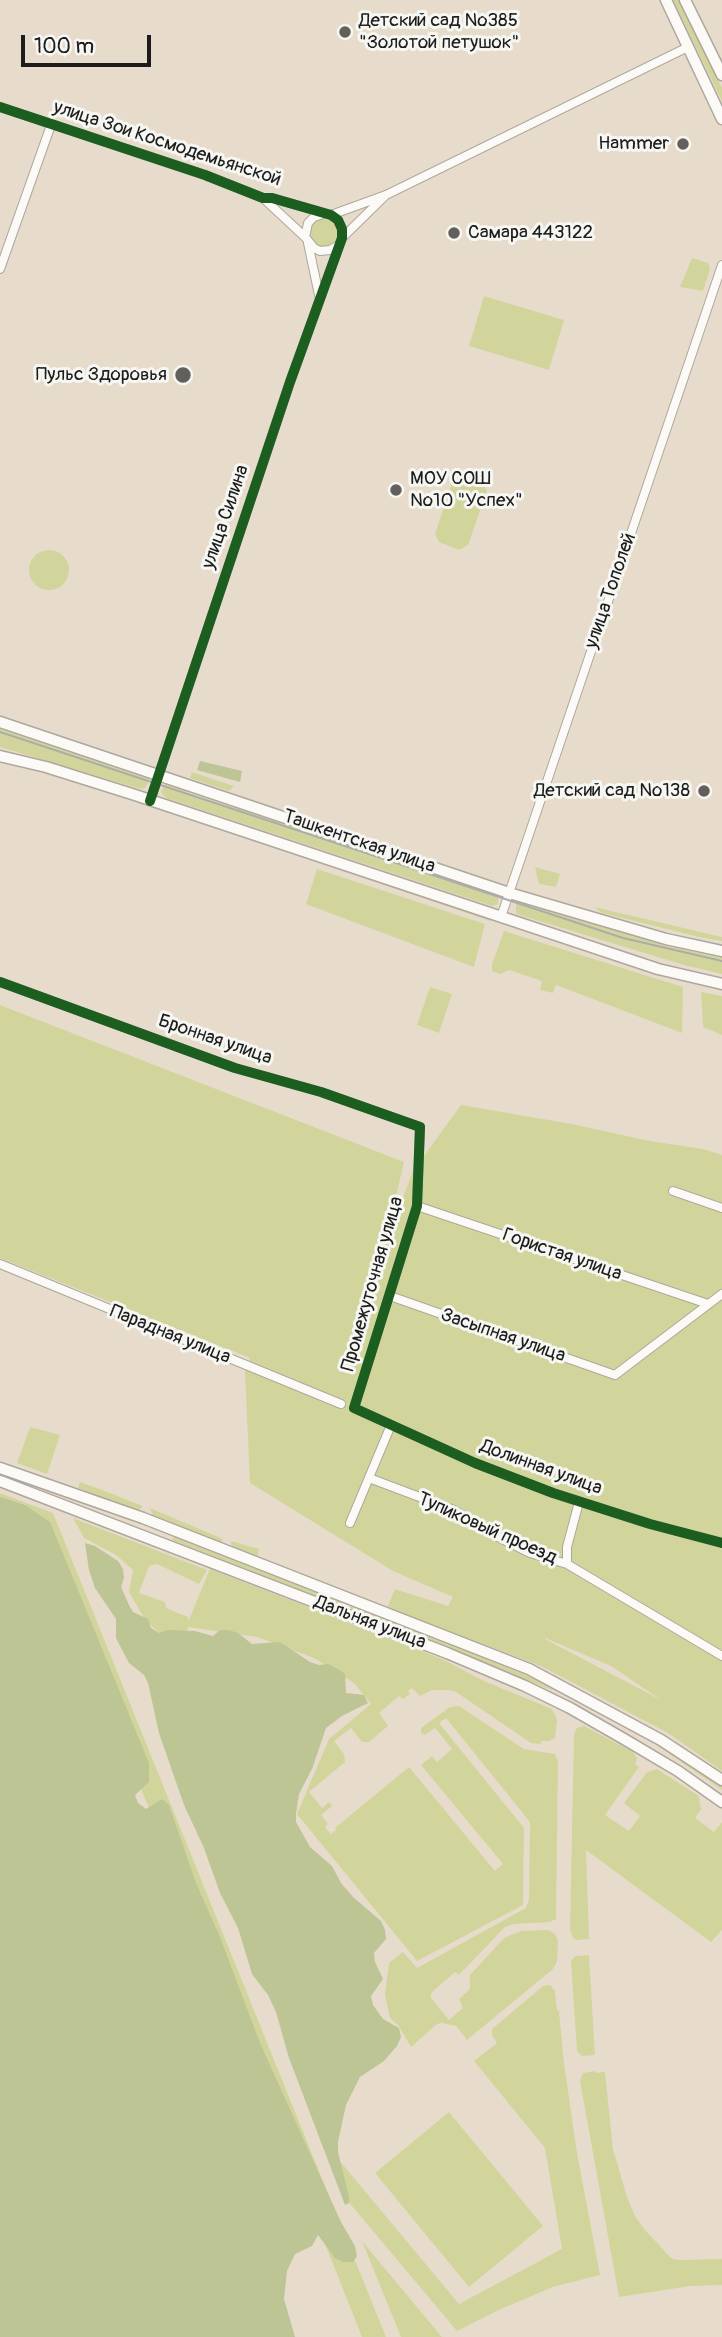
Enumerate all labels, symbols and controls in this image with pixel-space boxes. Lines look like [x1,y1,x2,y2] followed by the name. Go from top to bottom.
[359,10,519,54] place label: Детский сад №385 "Золотой петушок"
[24,21,154,65] scale bar
[337,24,353,40] marker: Детский сад №385 "Золотой петушок"
[34,33,94,60] text: 100 m
[50,96,284,192] street label: улица Зои Космодемьянской
[598,133,669,155] place label: Hammer
[675,136,691,152] marker: Hammer
[468,222,593,244] place label: Самара 443122
[446,225,462,241] marker: Самара 443122
[36,364,167,386] place label: Пульс Здоровья
[173,365,193,385] marker: Пульс Здоровья
[198,462,254,572] street label: улица Силина
[410,468,523,512] place label: МОУ СОШ №10 "Успех"
[388,482,404,498] marker: МОУ СОШ №10 "Успех"
[581,530,641,652] street label: улица Тополей
[534,780,690,802] place label: Детский сад №138
[696,783,712,799] marker: Детский сад №138
[280,805,438,879] street label: Ташкентская улица
[155,1010,275,1070] street label: Бронная улица
[337,1194,409,1374] street label: Промежуточная улица
[499,1224,625,1286] street label: Гористая улица
[106,1300,234,1370] street label: Парадная улица
[438,1304,568,1368] street label: Засыпная улица
[477,1435,605,1501] street label: Долинная улица
[414,1488,560,1570] street label: Тупиковый проезд
[311,1591,429,1655] street label: Дальняя улица

